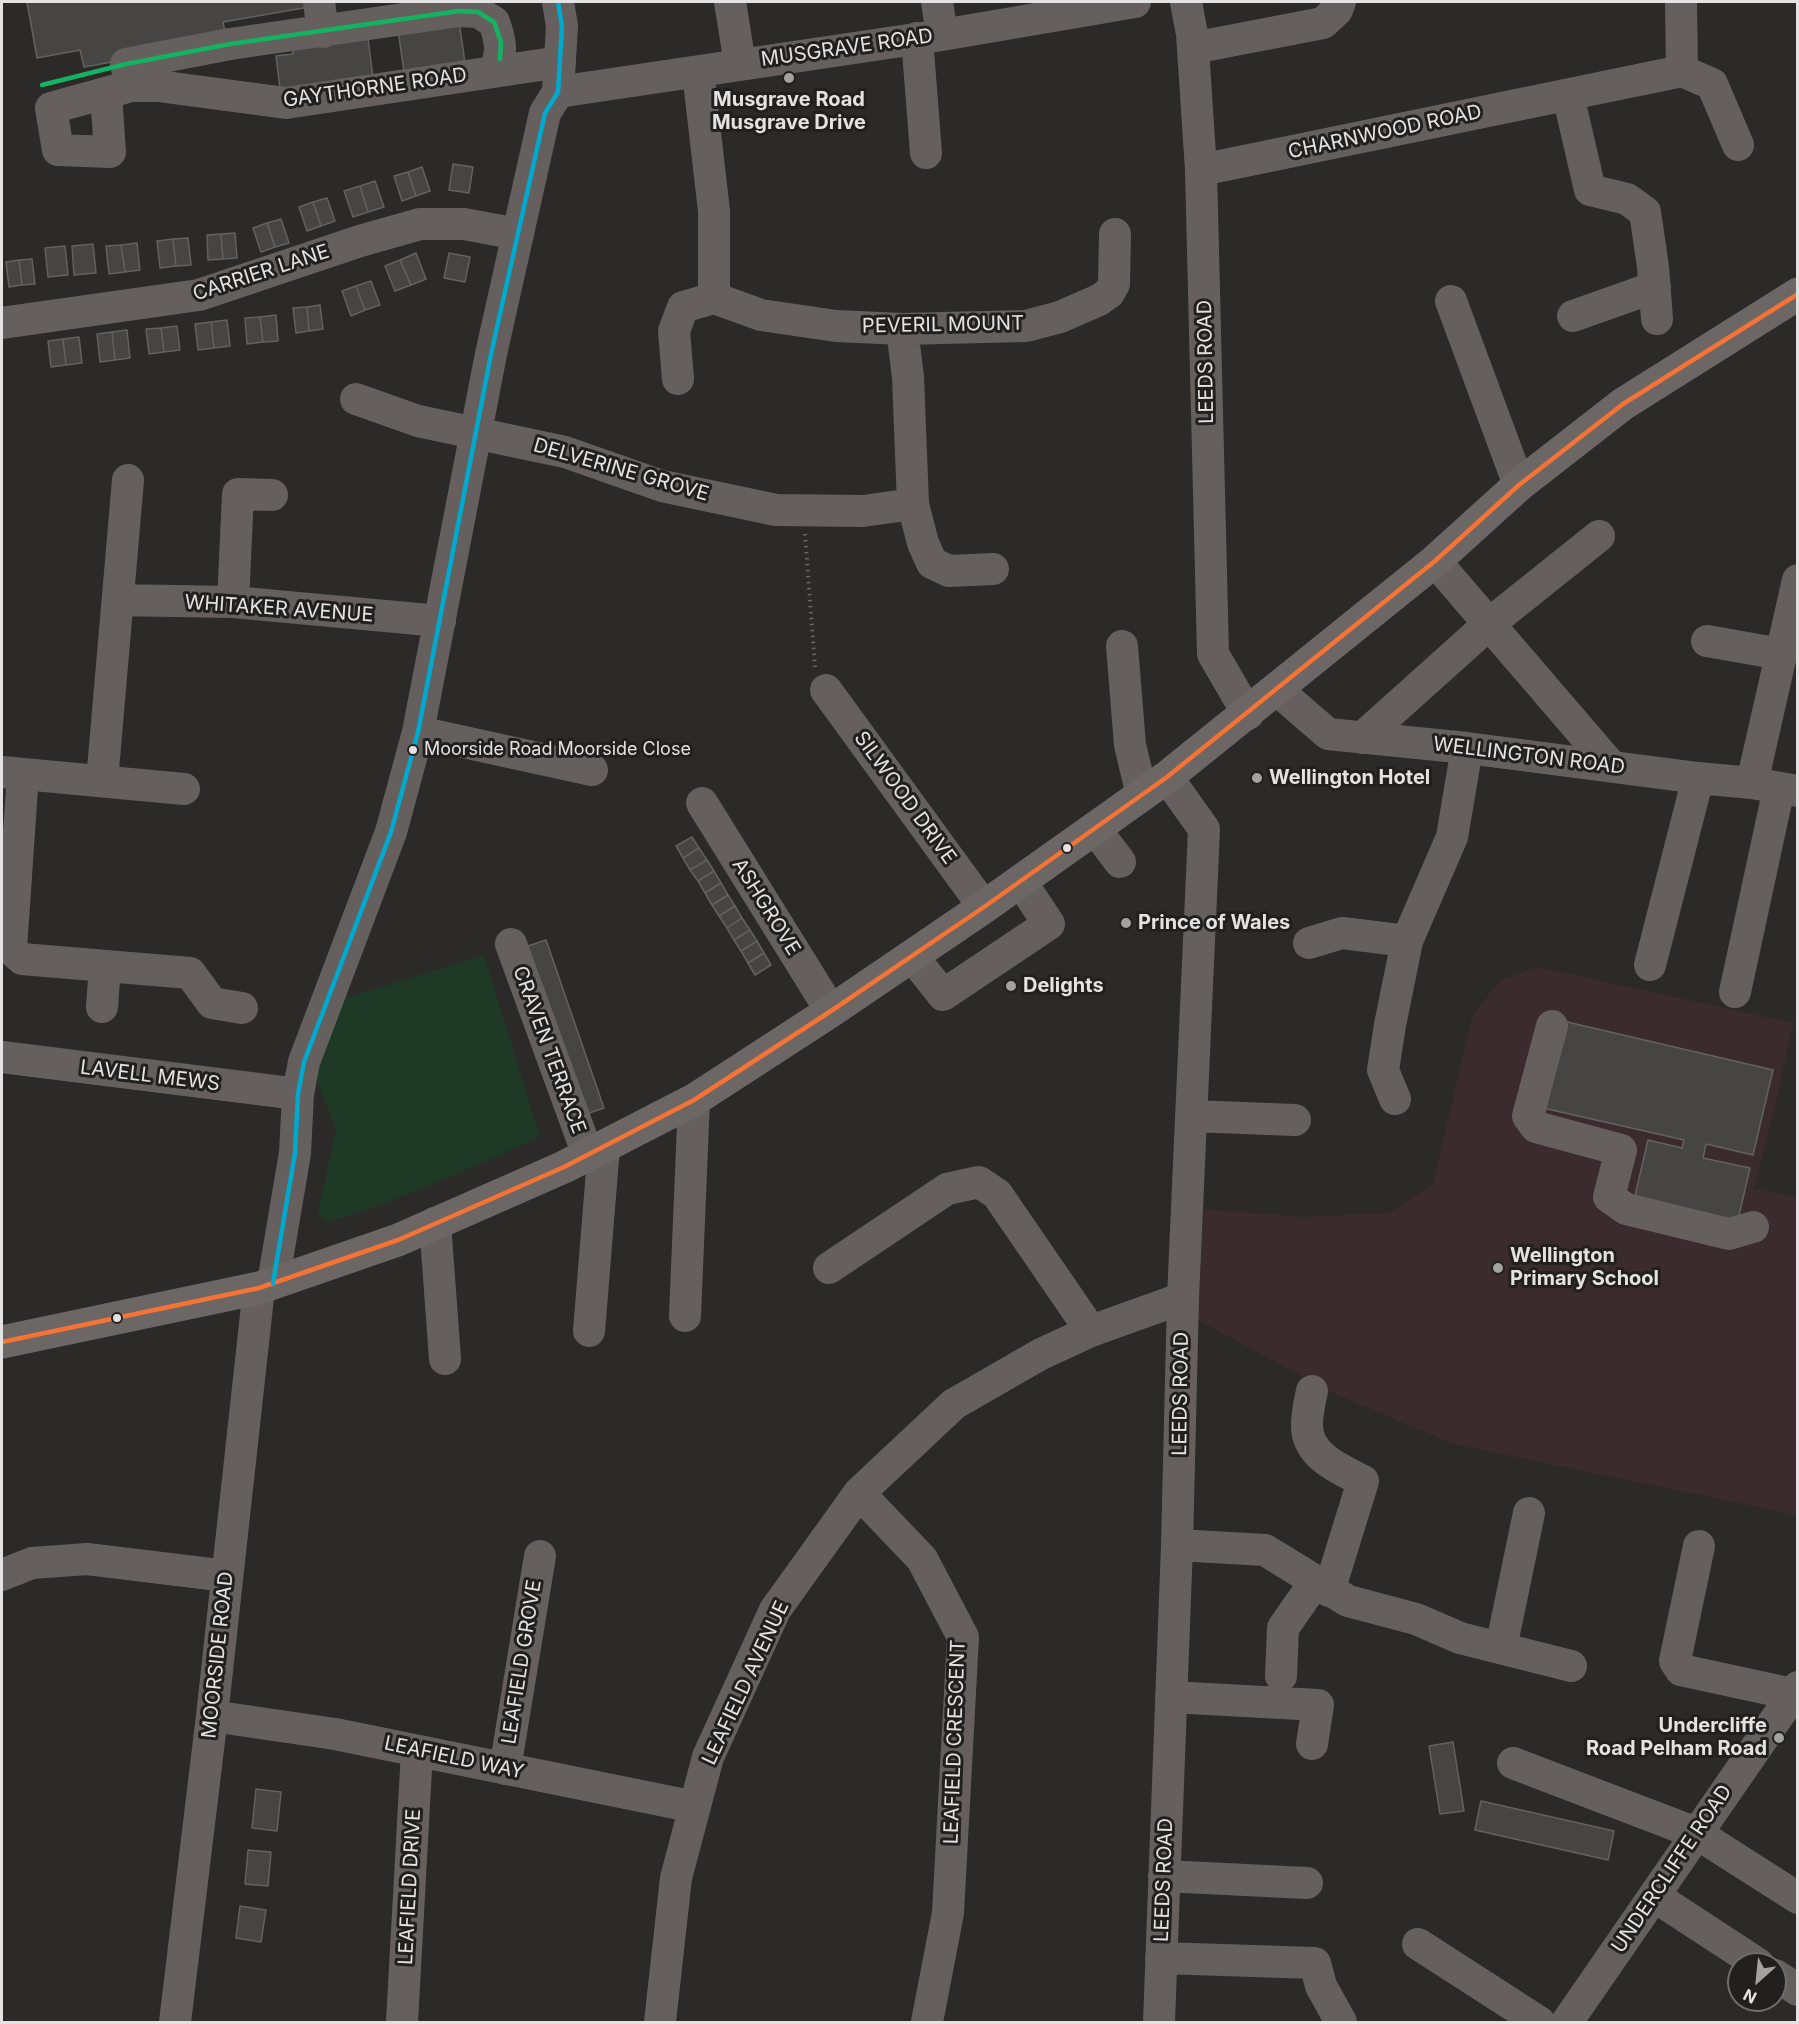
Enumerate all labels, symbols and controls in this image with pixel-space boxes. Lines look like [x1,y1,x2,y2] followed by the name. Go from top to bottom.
[760,24,934,72] street label: MUSGRAVE ROAD
[282,63,468,113] street label: GAYTHORNE ROAD
[782,71,796,85] marker: Musgrave Road Musgrave Drive
[712,88,866,135] place label: Musgrave Road Musgrave Drive
[1286,100,1484,164] street label: CHARNWOOD ROAD
[190,240,332,306] street label: CARRIER LANE
[1193,300,1219,424] street label: LEEDS ROAD
[862,312,1024,338] street label: PEVERIL MOUNT
[530,433,712,507] street label: DELVERINE GROVE
[184,590,374,628] street label: WHITAKER AVENUE
[849,727,961,869] street label: SILWOOD DRIVE
[1432,732,1626,780] street label: WELLINGTON ROAD
[424,739,691,761] place label: Moorside Road Moorside Close
[407,744,419,756] marker: Moorside Road Moorside Close
[1269,766,1430,790] place label: Wellington Hotel
[1250,771,1264,785] marker: Wellington Hotel
[1061,842,1073,854] unlabelled marker
[727,854,805,960] street label: ASHGROVE
[1138,911,1290,935] place label: Prince of Wales
[1119,916,1133,930] marker: Prince of Wales
[507,963,591,1137] street label: CRAVEN TERRACE
[1023,974,1104,998] place label: Delights
[1004,979,1018,993] marker: Delights
[79,1056,221,1096] street label: LAVELL MEWS
[1510,1244,1659,1291] place label: Wellington Primary School
[1491,1261,1505,1275] marker: Wellington Primary School
[111,1312,123,1324] unlabelled marker
[1168,1332,1194,1456] street label: LEEDS ROAD
[197,1570,239,1740] street label: MOORSIDE ROAD
[497,1578,547,1746] street label: LEAFIELD GROVE
[698,1597,794,1769] street label: LEAFIELD AVENUE
[939,1639,971,1845] street label: LEAFIELD CRESCENT
[1586,1714,1767,1761] place label: Undercliffe Road Pelham Road
[382,1731,526,1785] street label: LEAFIELD WAY
[1772,1731,1786,1745] marker: Undercliffe Road Pelham Road
[1607,1780,1737,1958] street label: UNDERCLIFFE ROAD
[394,1808,426,1966] street label: LEAFIELD DRIVE
[1150,1818,1178,1942] street label: LEEDS ROAD
[1727,1952,1787,2012] north arrow
[1740,1985,1760,2008] text: N

